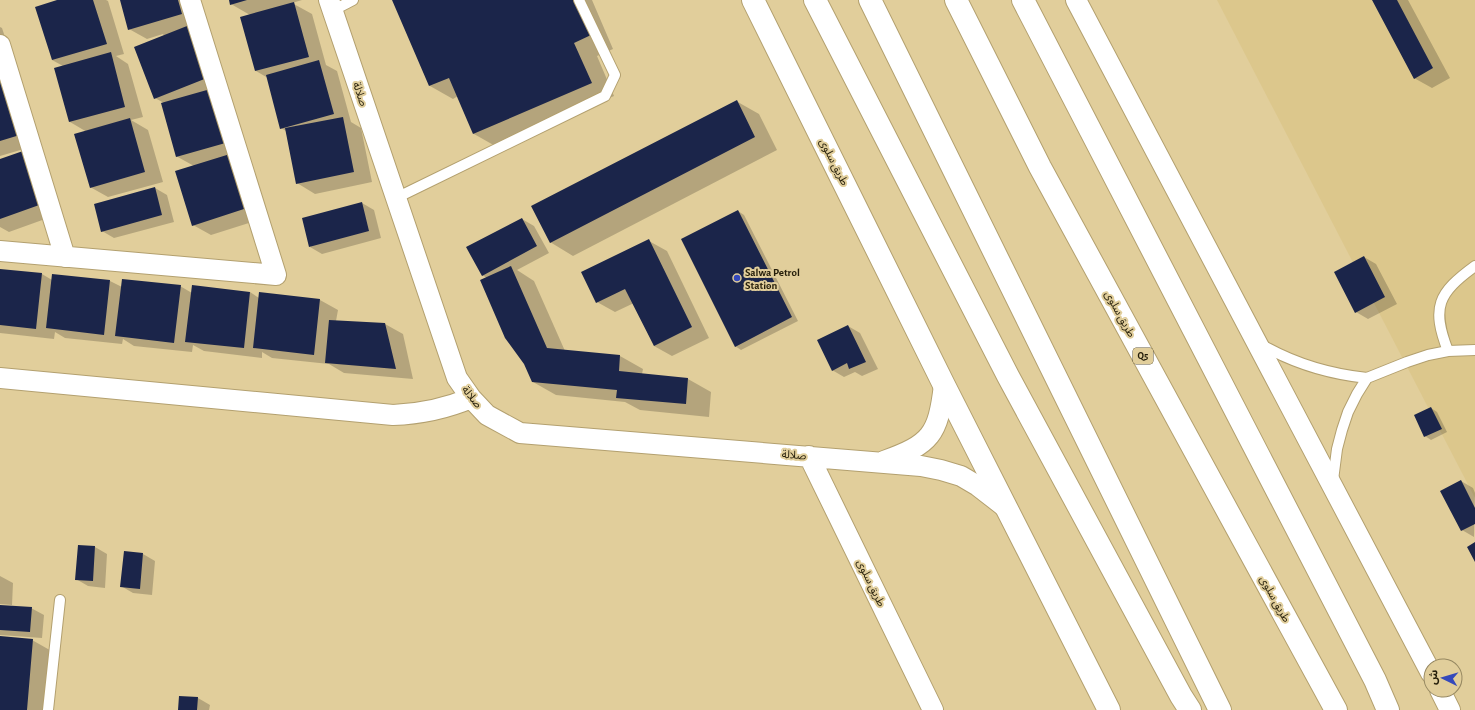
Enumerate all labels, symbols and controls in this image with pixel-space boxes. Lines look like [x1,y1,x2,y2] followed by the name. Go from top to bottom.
[351,81,369,108] street label: صلالة
[817,137,850,188] street label: طريق سلوى
[745,267,800,291] place label: Salwa Petrol Station
[732,273,742,283] marker: Salwa Petrol Station
[1102,289,1137,339] street label: طريق سلوى
[1133,348,1153,364] road number: Q5
[460,384,484,410] street label: صلالة
[781,449,807,461] street label: صلالة
[854,558,887,609] street label: طريق سلوى
[1257,574,1292,624] street label: طريق سلوى
[1423,658,1463,698] north arrow
[1427,669,1441,685] text: ش

